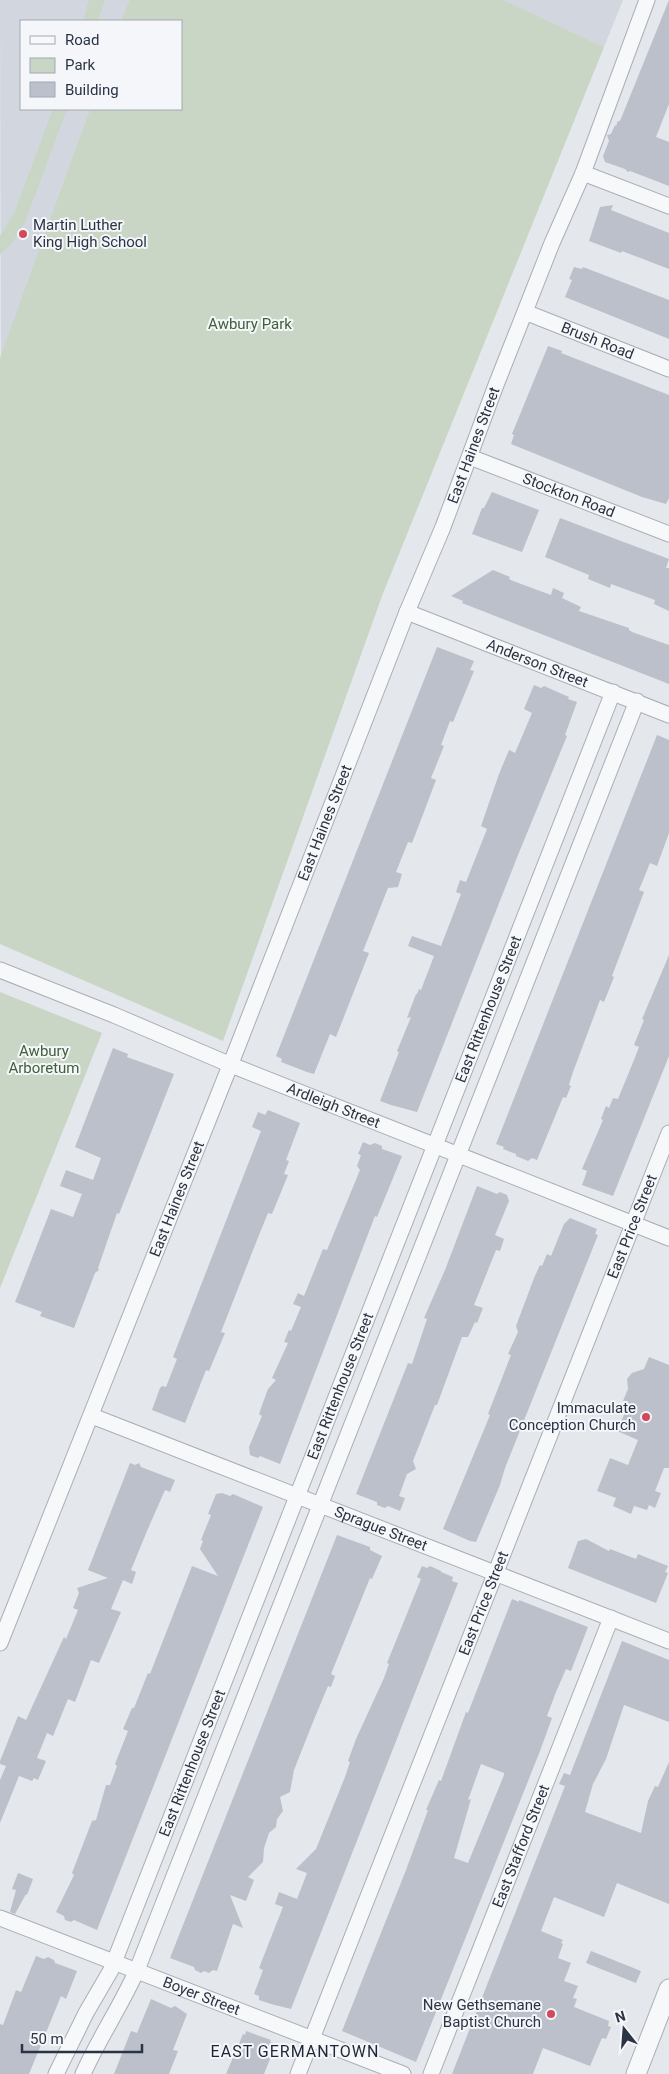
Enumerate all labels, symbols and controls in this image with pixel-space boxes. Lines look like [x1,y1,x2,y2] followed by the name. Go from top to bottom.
[20,20,182,110] legend
[65,31,99,49] text: Road
[65,56,96,74] text: Park
[65,81,119,99] text: Building
[33,216,147,251] place label: Martin Luther King High School
[17,228,29,240] marker: Martin Luther King High School
[208,315,292,333] park label: Awbury Park
[558,318,637,363] street label: Brush Road
[444,384,503,506] street label: East Haines Street
[520,469,618,521] street label: Stockton Road
[484,635,591,691] street label: Anderson Street
[294,762,356,884] street label: East Haines Street
[451,933,525,1085] street label: East Rittenhouse Street
[8,1042,80,1077] park label: Awbury Arboretum
[284,1079,383,1132] street label: Ardleigh Street
[146,1138,208,1259] street label: East Haines Street
[603,1172,661,1281] street label: East Price Street
[303,1310,377,1462] street label: East Rittenhouse Street
[509,1399,636,1434] place label: Immaculate Conception Church
[640,1411,652,1423] marker: Immaculate Conception Church
[332,1502,430,1555] street label: Sprague Street
[455,1548,512,1658] street label: East Price Street
[155,1687,229,1839] street label: East Rittenhouse Street
[489,1782,553,1910] street label: East Stafford Street
[160,1973,243,2019] street label: Boyer Street
[423,1996,541,2031] place label: New Gethsemane Baptist Church
[599,2004,649,2054] north arrow
[613,2007,627,2026] text: N
[545,2008,557,2020] marker: New Gethsemane Baptist Church
[22,2022,142,2054] scale bar
[30,2030,64,2048] text: 50 m
[211,2042,379,2061] district label: EAST GERMANTOWN

